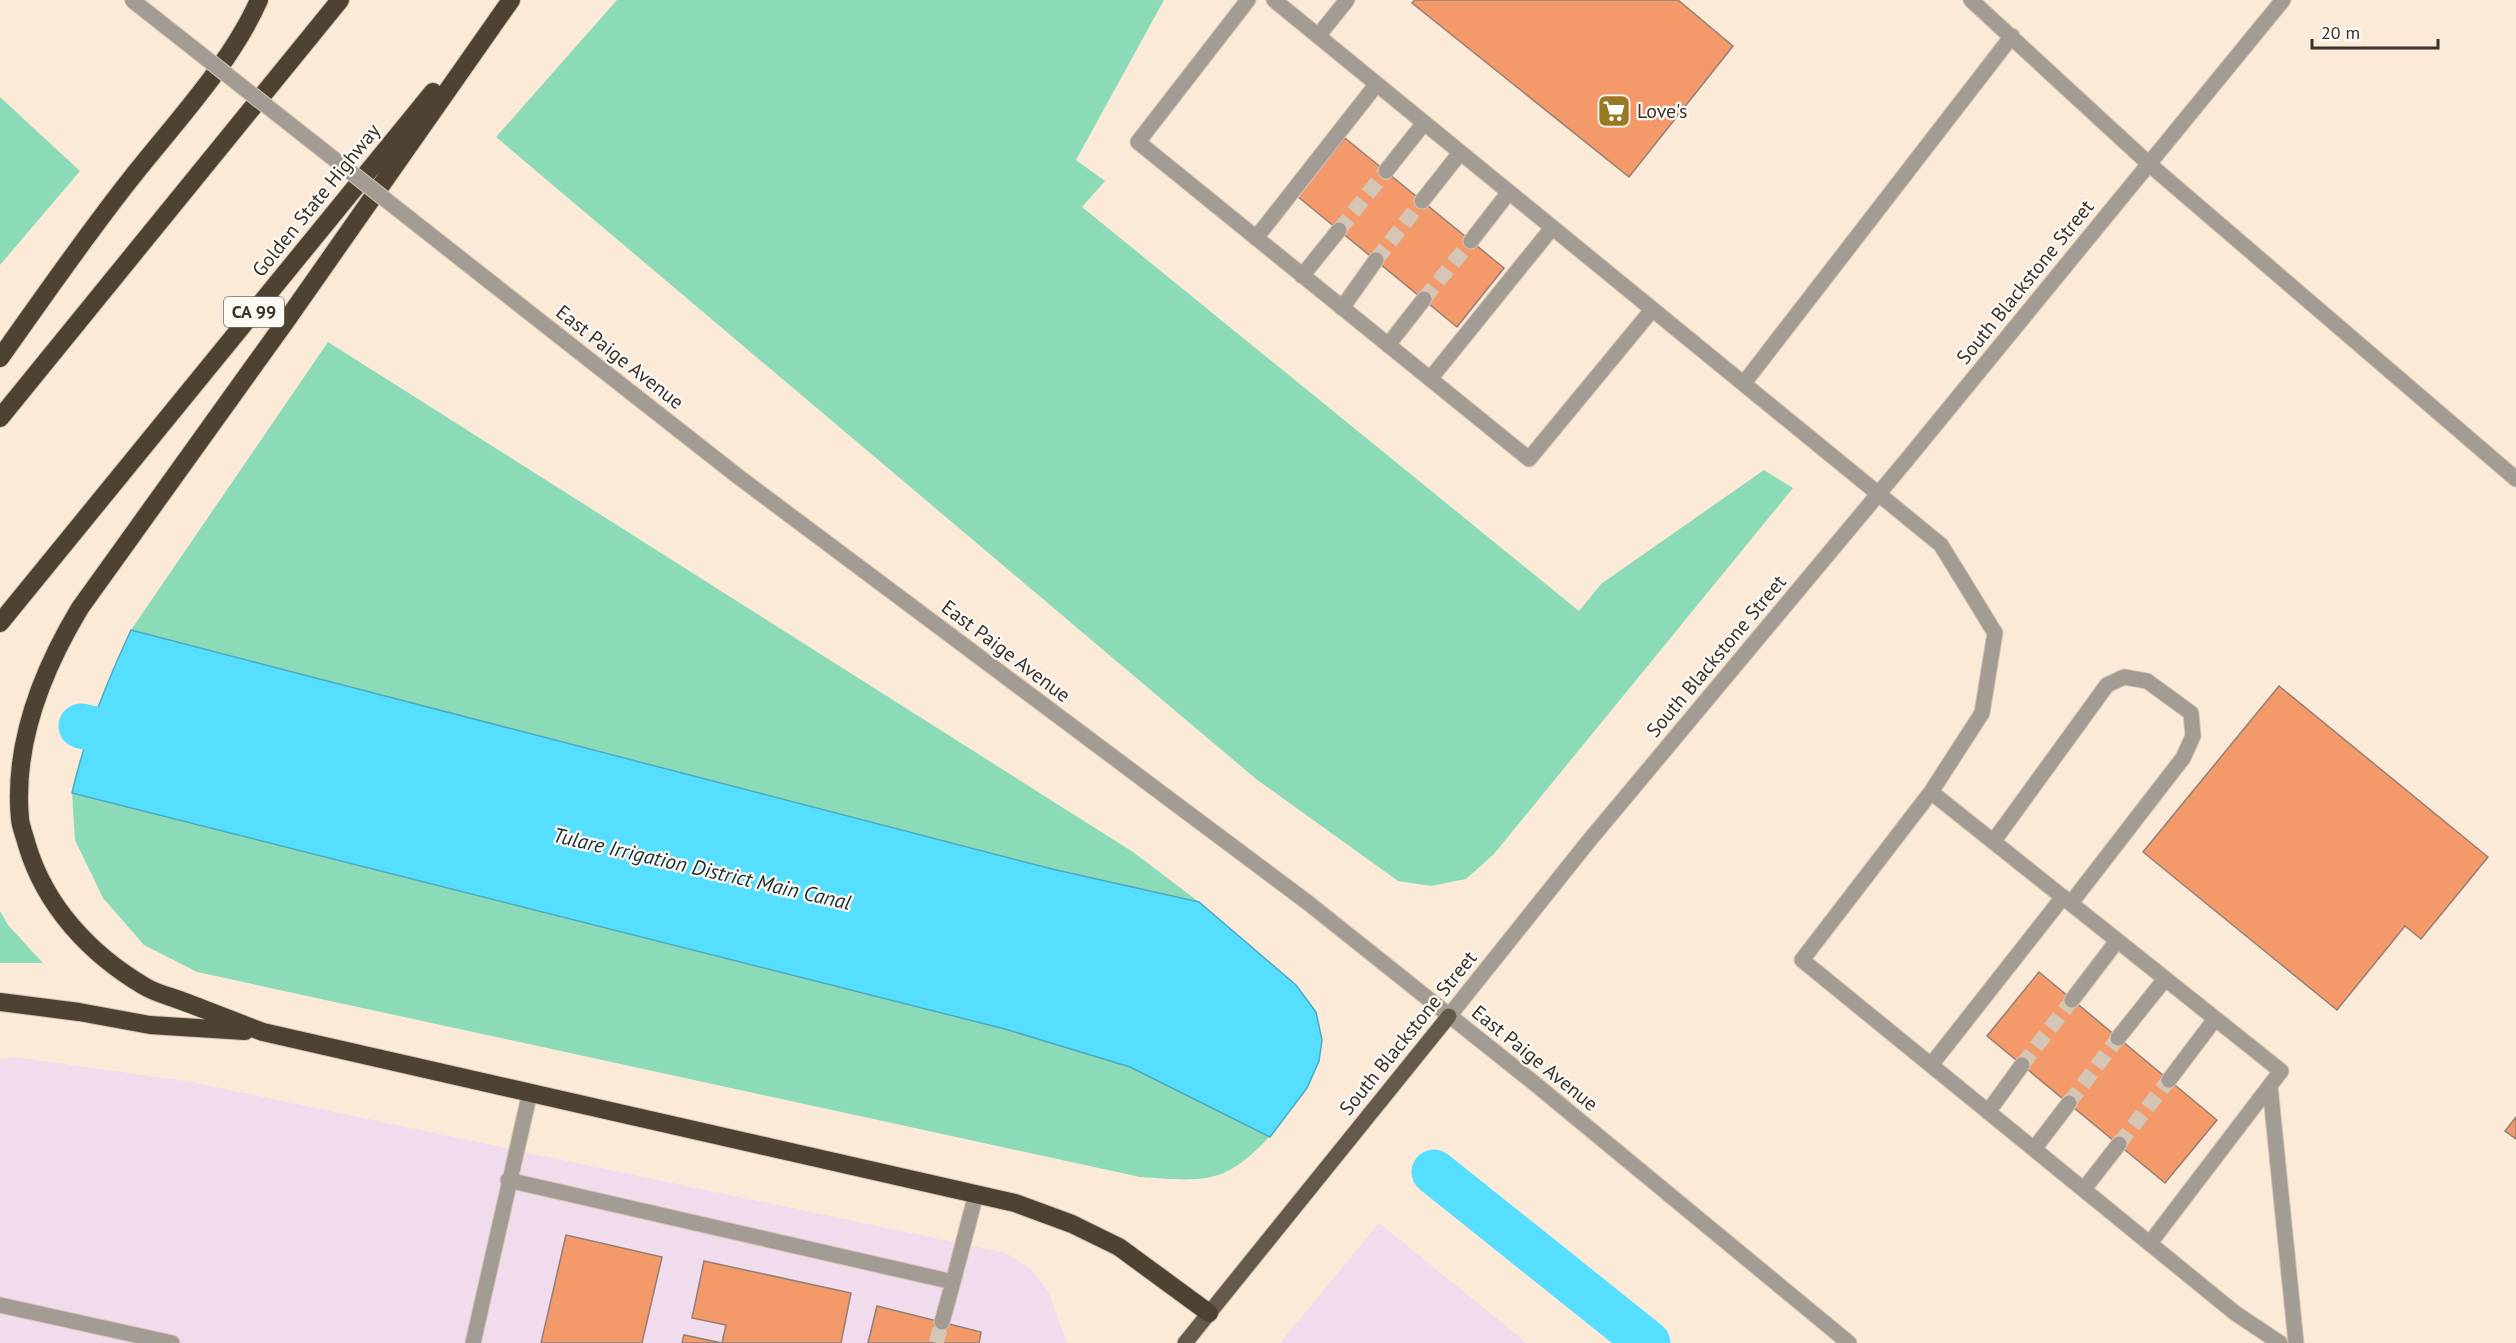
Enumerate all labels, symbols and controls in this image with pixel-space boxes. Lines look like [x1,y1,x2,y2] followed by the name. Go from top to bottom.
[2312,12,2438,50] scale bar
[2321,21,2360,44] text: 20 m
[1596,93,1632,129] supermarket icon: Love's
[1637,98,1688,124] place label: Love's
[246,118,386,282] street label: Golden State Highway
[1951,194,2100,370] street label: South Blackstone Street
[224,297,284,327] road number: CA 99
[551,299,689,415] street label: East Paige Avenue
[1640,569,1792,743] street label: South Blackstone Street
[936,594,1076,708] street label: East Paige Avenue
[550,821,854,916] water label: Tulare Irrigation District Main Canal
[1334,945,1483,1121] street label: South Blackstone Street
[1467,999,1603,1117] street label: East Paige Avenue

